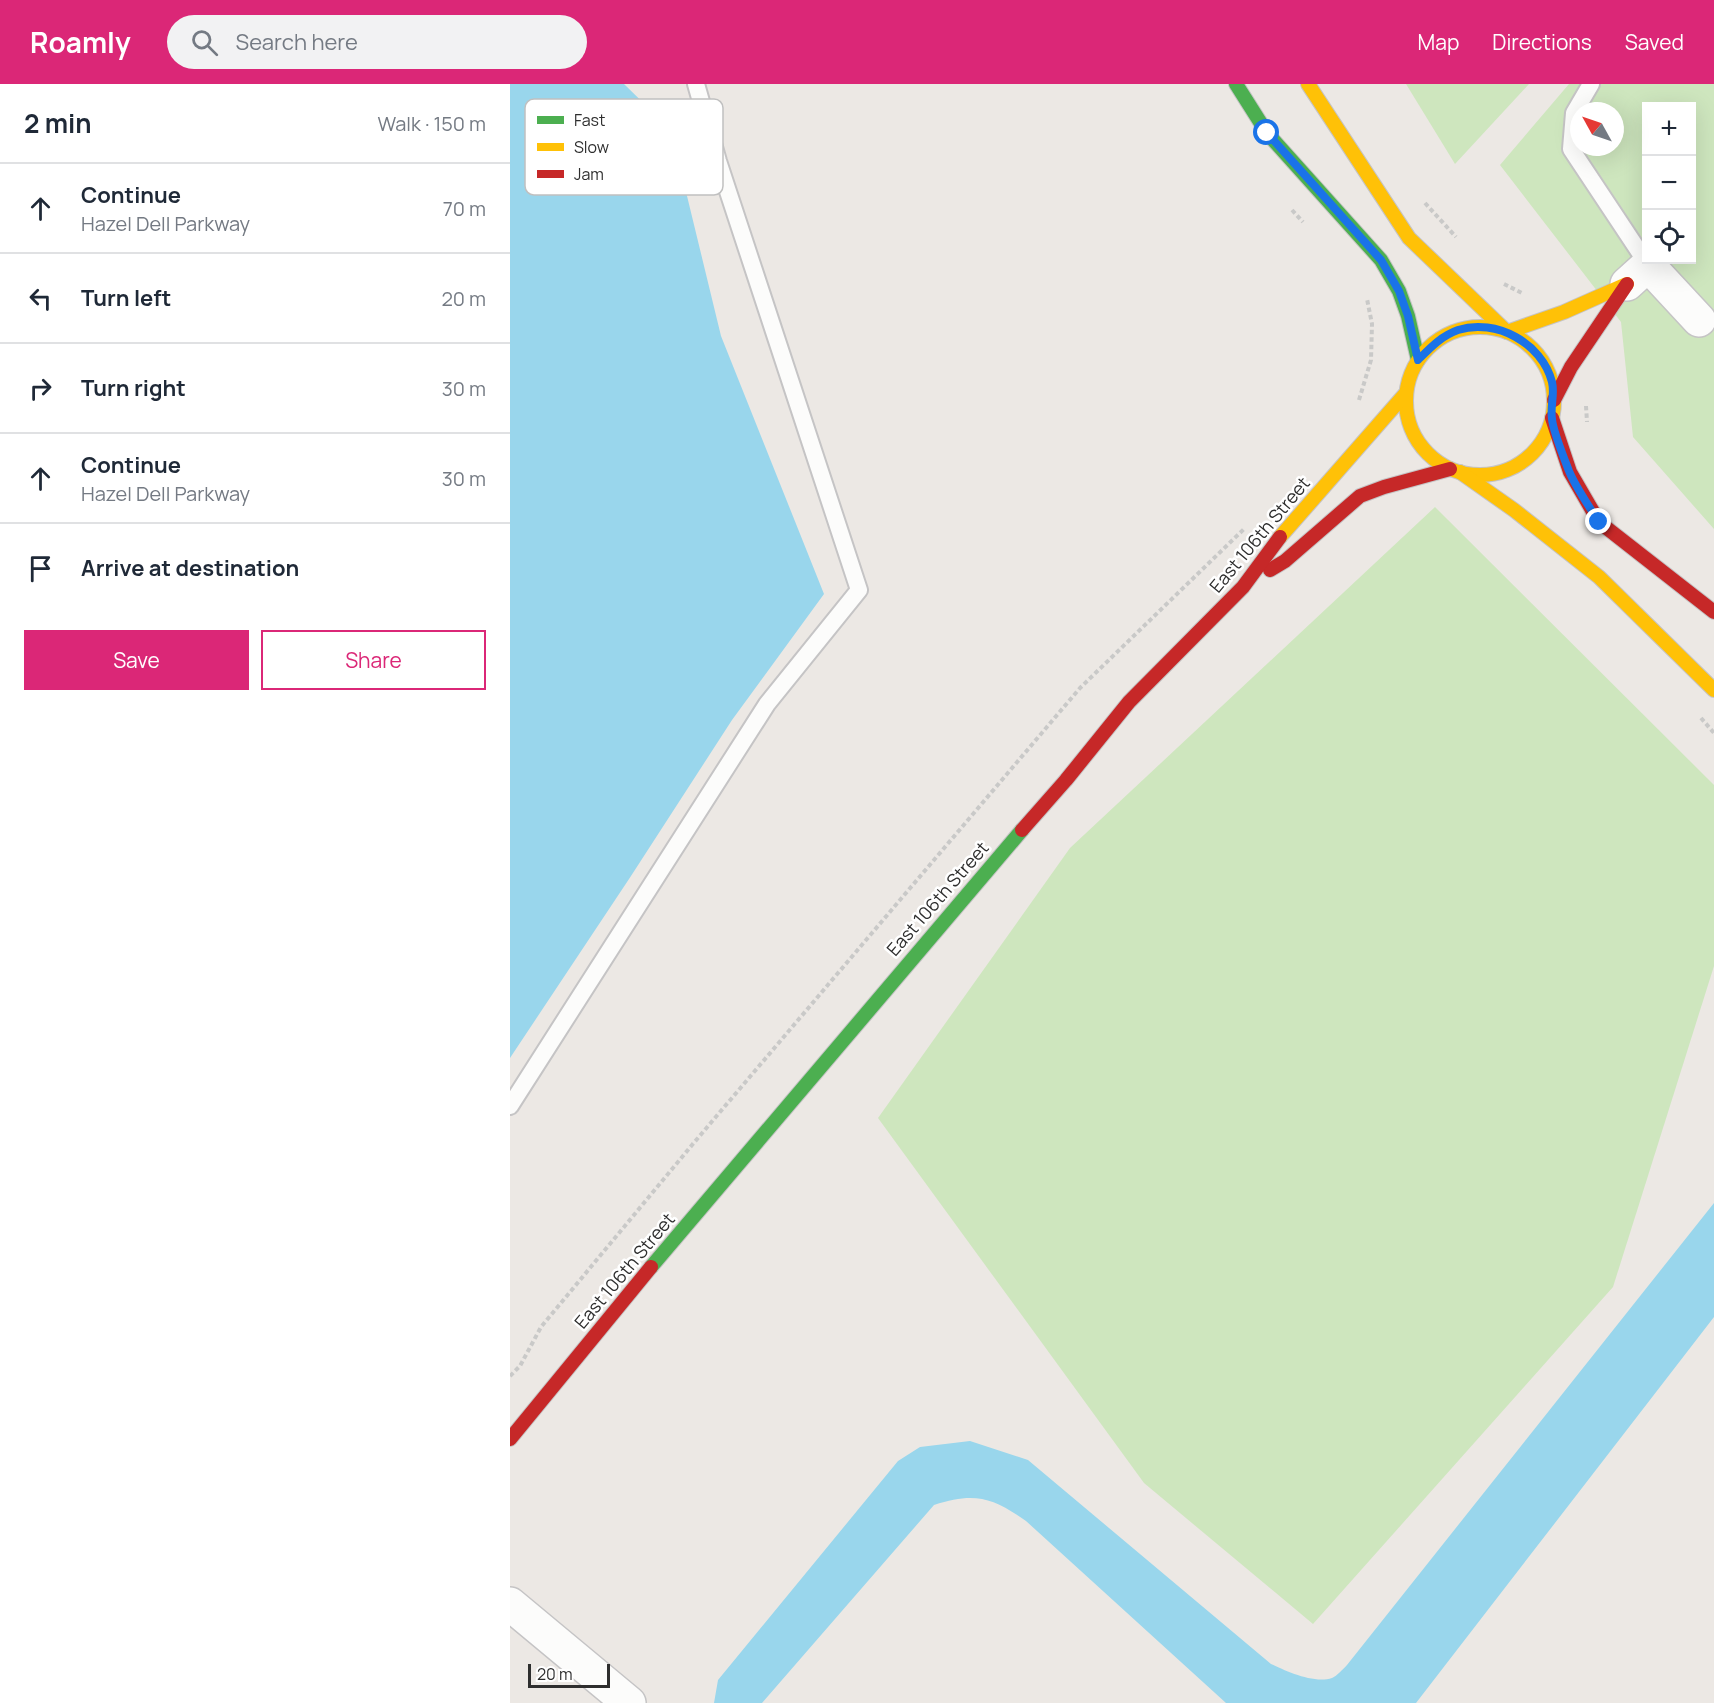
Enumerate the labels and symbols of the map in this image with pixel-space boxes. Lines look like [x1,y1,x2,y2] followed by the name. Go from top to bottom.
[525,99,723,195] legend
[1570,102,1624,156] north arrow
[574,109,605,131] text: Fast
[1253,119,1279,145] route start
[574,136,609,158] text: Slow
[574,163,604,185] text: Jam
[1204,471,1315,597] street label: East 106th Street
[1585,508,1611,534] route end
[881,836,994,961] street label: East 106th Street
[569,1207,680,1333] street label: East 106th Street
[528,1661,610,1688] scale bar

